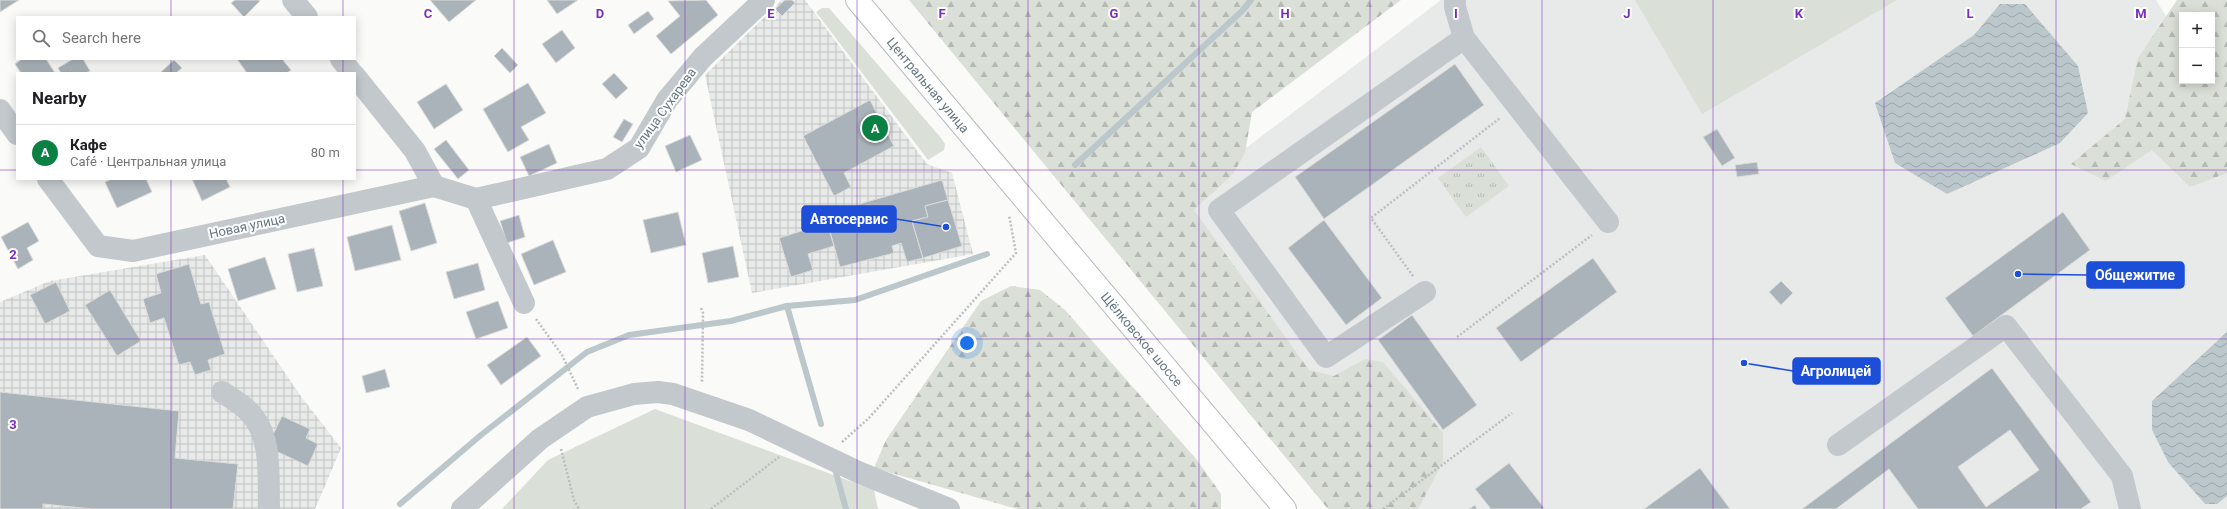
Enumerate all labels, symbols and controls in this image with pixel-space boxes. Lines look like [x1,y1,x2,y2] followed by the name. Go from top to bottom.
[424,6,433,21] text: C
[596,6,604,21] text: D
[767,6,775,21] text: E
[938,6,946,21] text: F
[1110,6,1119,21] text: G
[1280,6,1290,21] text: H
[1454,6,1458,21] text: I
[1623,6,1631,21] text: J
[1795,6,1804,21] text: K
[1966,6,1974,21] text: L
[2135,6,2147,21] text: M
[2179,12,2215,84] map controls
[2179,12,2215,48] button: +
[16,16,356,60] search box
[30,27,52,49] icon: search
[62,29,141,47] text: Search here
[884,34,973,136] street label: Центральная улица
[2179,48,2215,84] button: −
[631,65,699,151] street label: улица Сухарева
[32,88,87,108] text: Nearby
[862,113,888,143] pin: A
[70,136,107,154] text: Кафе
[41,145,49,160] text: A
[311,145,340,160] text: 80 m
[70,154,226,169] text: Café · Центральная улица
[802,206,896,232] callout: Автосервис
[208,211,286,241] street label: Новая улица
[810,211,888,227] text: Автосервис
[9,247,17,262] text: 2
[2087,262,2184,288] callout: Общежитие
[2095,267,2176,283] text: Общежитие
[1098,289,1186,389] street label: Щёлковское шоссе
[957,333,977,353] your location
[1793,358,1880,384] callout: Агролицей
[1801,363,1871,379] text: Агролицей
[9,417,17,432] text: 3

